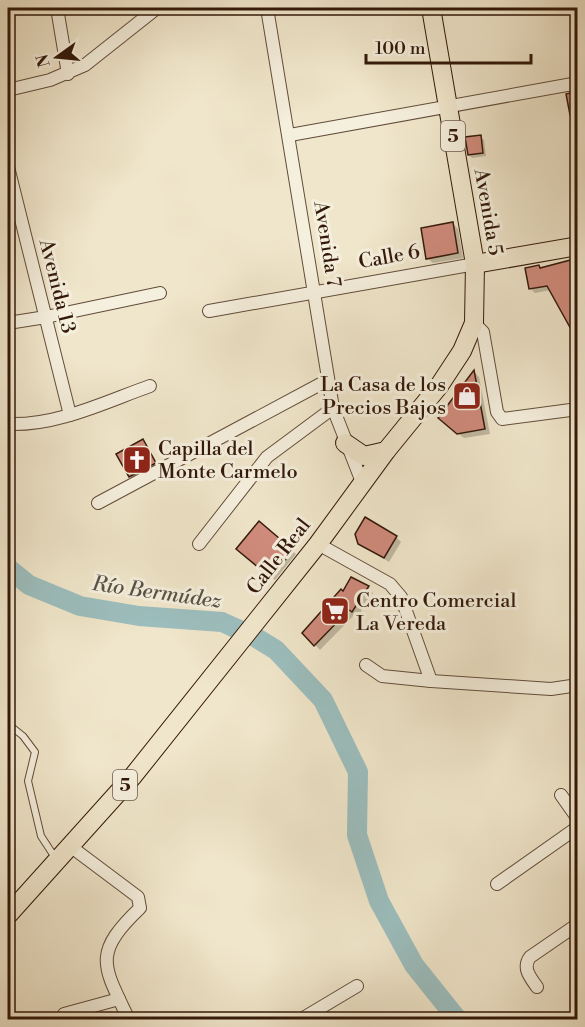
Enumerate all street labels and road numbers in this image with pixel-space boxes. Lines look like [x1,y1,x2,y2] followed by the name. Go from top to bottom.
[441,121,465,151] road number: 5
[467,166,507,258] street label: Avenida 5
[307,198,346,289] street label: Avenida 7
[33,236,80,336] street label: Avenida 13
[357,240,422,275] street label: Calle 6
[242,514,317,600] street label: Calle Real
[113,770,137,800] road number: 5

